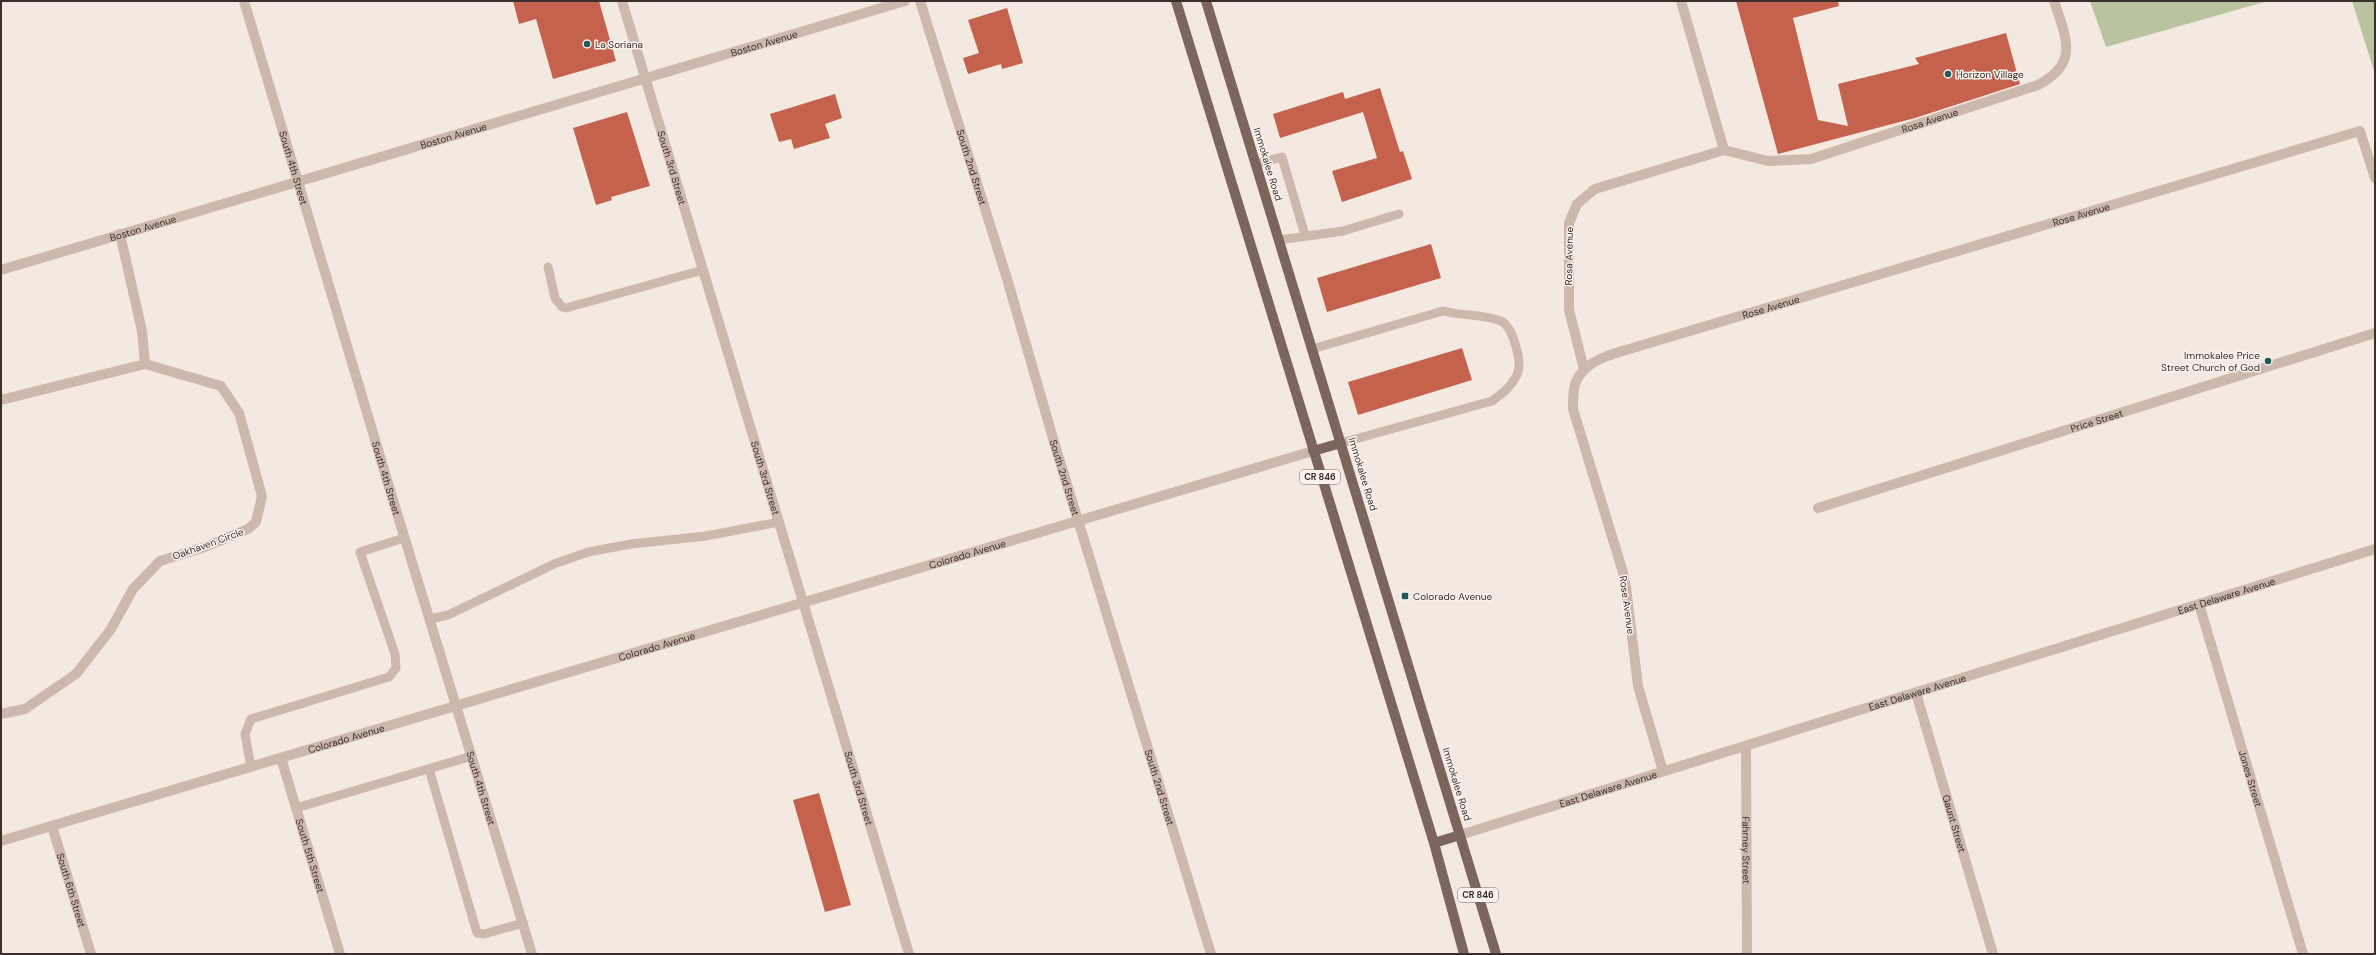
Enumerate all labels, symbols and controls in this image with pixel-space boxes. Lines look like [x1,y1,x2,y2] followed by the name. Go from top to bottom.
[729,27,799,59] street label: Boston Avenue
[595,38,643,51] place label: La Soriana
[582,39,592,49] marker: La Soriana
[1956,68,2024,81] place label: Horizon Village
[1943,69,1953,79] marker: Horizon Village
[1900,105,1960,136] street label: Rosa Avenue
[418,119,489,151] street label: Boston Avenue
[1251,126,1285,202] street label: Immokalee Road
[954,128,990,207] street label: South 2nd Street
[277,129,311,206] street label: South 4th Street
[655,129,689,206] street label: South 3rd Street
[2051,199,2112,229] street label: Rose Avenue
[108,212,178,244] street label: Boston Avenue
[1562,226,1576,285] street label: Rosa Avenue
[1741,292,1801,321] street label: Rose Avenue
[2161,349,2260,374] place label: Immokalee Price Street Church of God
[2263,356,2273,366] marker: Immokalee Price Street Church of God
[2069,406,2125,435] street label: Price Street
[1346,436,1380,512] street label: Immokalee Road
[1047,438,1083,517] street label: South 2nd Street
[748,439,783,516] street label: South 3rd Street
[369,440,404,517] street label: South 4th Street
[1300,470,1340,484] road number: CR 846
[171,525,246,563] street label: Oakhaven Circle
[927,536,1007,571] street label: Colorado Avenue
[2176,574,2277,617] street label: East Delaware Avenue
[1616,575,1638,635] street label: Rose Avenue
[1413,590,1493,603] place label: Colorado Avenue
[1400,591,1410,601] marker: Colorado Avenue
[617,628,697,664] street label: Colorado Avenue
[1867,671,1968,713] street label: East Delaware Avenue
[306,721,386,756] street label: Colorado Avenue
[1440,746,1474,822] street label: Immokalee Road
[1142,748,1178,827] street label: South 2nd Street
[464,749,499,827] street label: South 4th Street
[2236,749,2265,808] street label: Jones Street
[842,750,876,827] street label: South 3rd Street
[1558,767,1659,810] street label: East Delaware Avenue
[1940,793,1969,854] street label: Gaunt Street
[1740,816,1753,884] street label: Fahrney Street
[293,817,328,894] street label: South 5th Street
[54,851,89,929] street label: South 6th Street
[1458,888,1498,902] road number: CR 846

